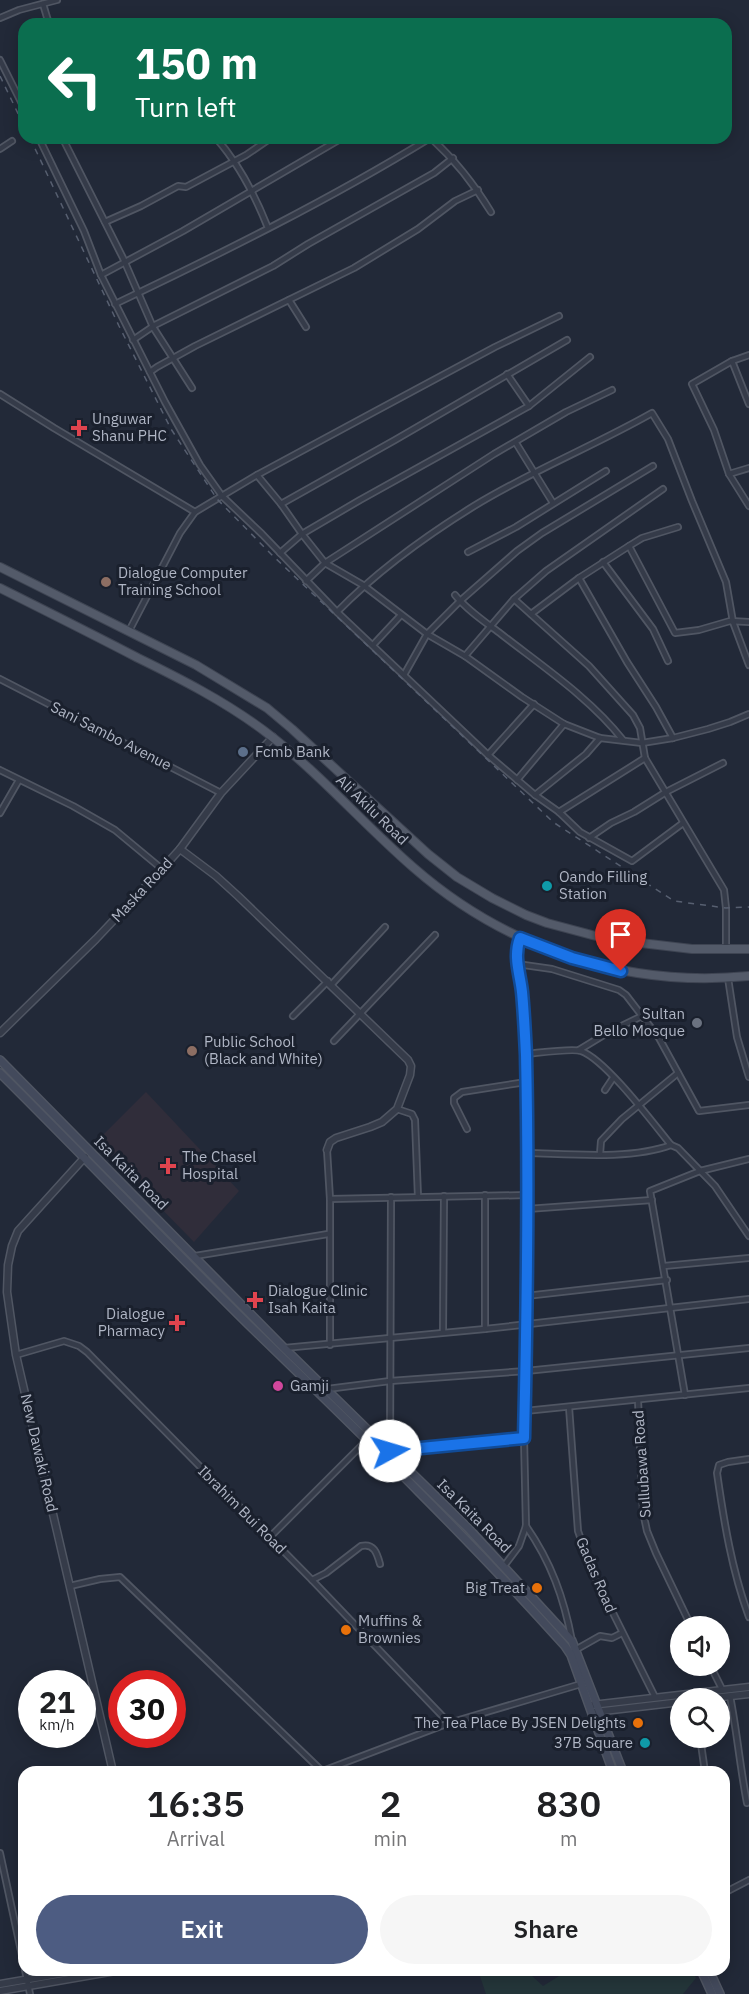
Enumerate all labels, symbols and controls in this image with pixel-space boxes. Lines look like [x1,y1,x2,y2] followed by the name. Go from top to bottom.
[135,36,258,91] text: 150 m
[36,42,114,120] icon: left
[135,89,236,124] text: Turn left
[92,409,167,445] place label: Unguwar Shanu PHC
[70,419,88,437] marker: Unguwar Shanu PHC
[118,563,248,599] place label: Dialogue Computer Training School
[99,575,113,589] marker: Dialogue Computer Training School
[48,697,175,774] street label: Sani Sambo Avenue
[255,742,330,761] place label: Fcmb Bank
[236,745,250,759] marker: Fcmb Bank
[332,771,412,849] street label: Ali Akilu Road
[107,853,176,926] street label: Maska Road
[559,867,647,903] place label: Oando Filling Station
[540,879,554,893] marker: Oando Filling Station
[595,909,646,971] pin
[604,918,637,951] icon: arrive
[594,1004,685,1040] place label: Sultan Bello Mosque
[690,1016,704,1030] marker: Sultan Bello Mosque
[204,1032,323,1068] place label: Public School (Black and White)
[185,1044,199,1058] marker: Public School (Black and White)
[90,1132,172,1214] street label: Isa Kaita Road
[182,1147,256,1183] place label: The Chasel Hospital
[159,1157,177,1175] marker: The Chasel Hospital
[268,1281,368,1317] place label: Dialogue Clinic Isah Kaita
[246,1291,264,1309] marker: Dialogue Clinic Isah Kaita
[98,1304,166,1340] place label: Dialogue Pharmacy
[170,1316,184,1330] marker: Dialogue Pharmacy
[290,1376,329,1395] place label: Gamji
[271,1379,285,1393] marker: Gamji
[17,1392,62,1514] street label: New Dawaki Road
[628,1410,655,1519] street label: Sullubawa Road
[358,1419,422,1483] position arrow
[194,1462,290,1558] street label: Ibrahim Bui Road
[433,1475,515,1557] street label: Isa Kaita Road
[572,1534,621,1616] street label: Gadas Road
[465,1578,525,1597] place label: Big Treat
[530,1581,544,1595] marker: Big Treat
[358,1611,422,1647] place label: Muffins & Brownies
[670,1616,730,1748] map controls
[670,1616,730,1676] button: sound
[339,1623,353,1637] marker: Muffins & Brownies
[108,1670,186,1748] speed limit sign: 30
[39,1682,75,1721] text: 21
[670,1688,730,1748] button: search
[414,1713,626,1732] place label: The Tea Place By JSEN Delights
[39,1715,75,1734] text: km/h
[631,1716,645,1730] marker: The Tea Place By JSEN Delights
[554,1733,633,1752] place label: 37B Square
[638,1736,652,1750] marker: 37B Square
[147,1780,245,1827] text: 16:35
[380,1780,401,1827] text: 2
[536,1780,601,1827] text: 830
[167,1825,225,1852] text: Arrival
[374,1825,407,1852] text: min
[560,1825,577,1852] text: m
[36,1895,368,1964] button: Exit
[380,1895,712,1964] button: Share

